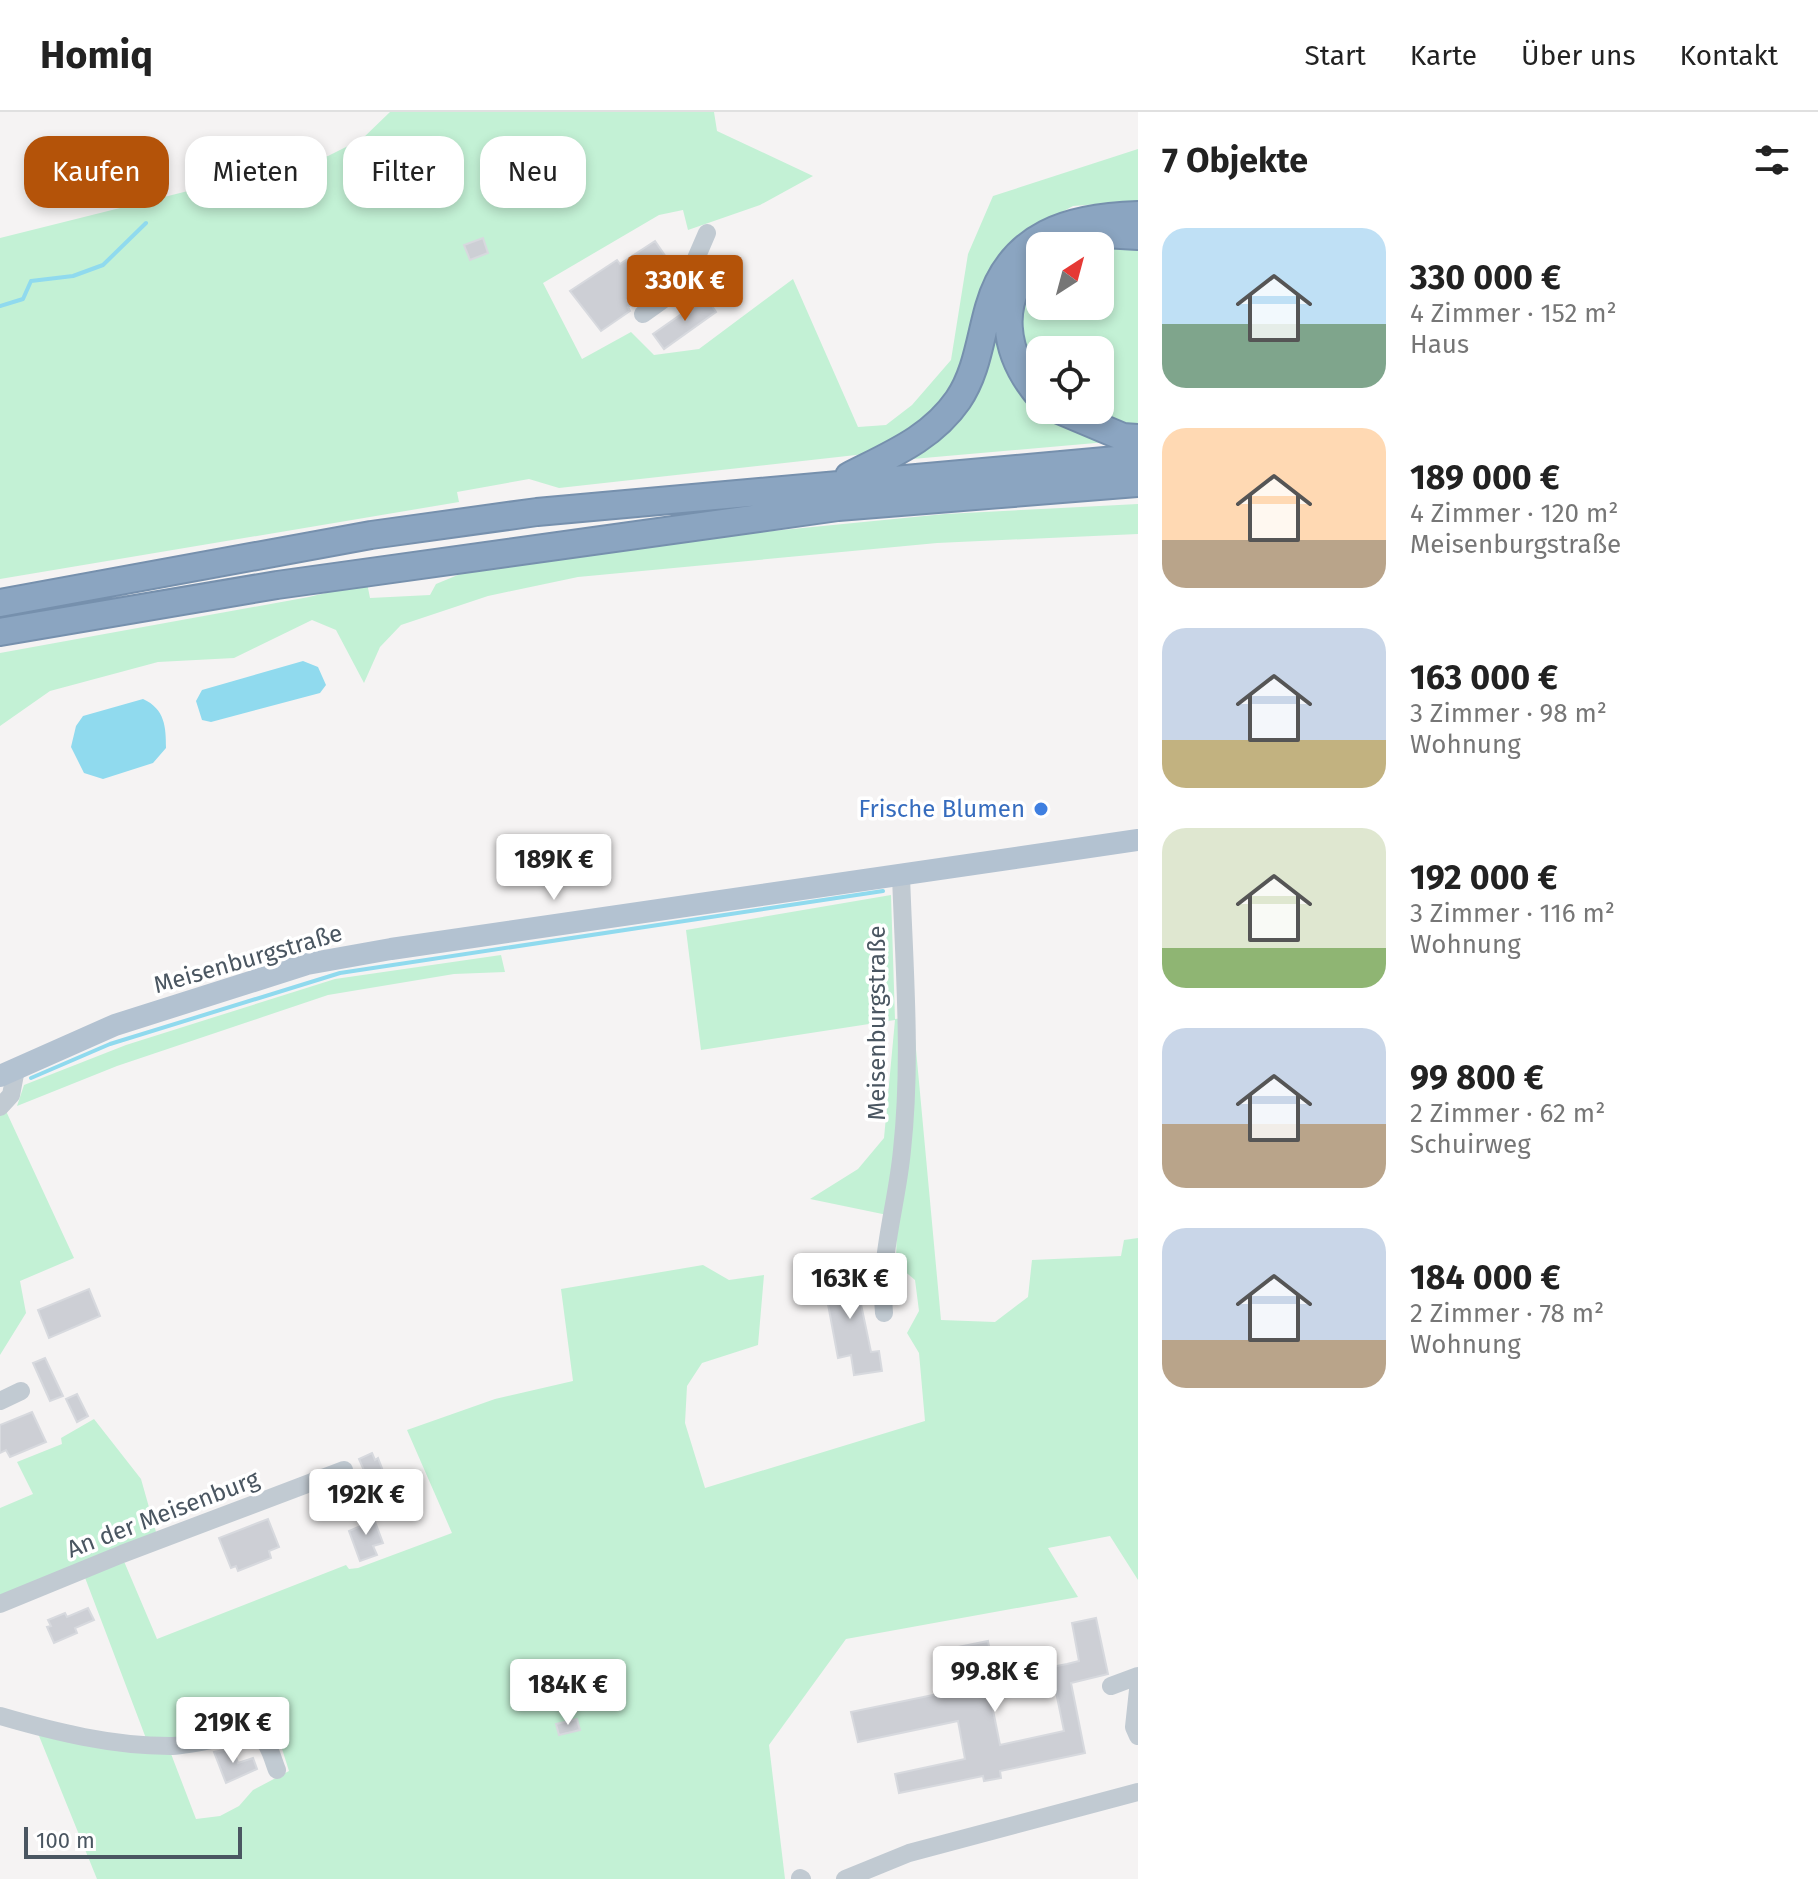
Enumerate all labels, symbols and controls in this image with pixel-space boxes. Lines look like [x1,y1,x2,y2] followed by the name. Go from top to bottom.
[40,32,153,78] text: Homiq
[1304,39,1366,72] text: Start
[1410,39,1477,72] text: Karte
[1521,39,1636,72] text: Über uns
[1680,39,1778,72] text: Kontakt
[24,136,169,208] chip: Kaufen
[185,136,327,208] chip: Mieten
[343,136,464,208] chip: Filter
[480,136,586,208] chip: Neu
[1750,138,1794,182] icon: filters
[1162,140,1308,181] text: 7 Objekte
[1026,232,1114,320] north arrow
[1026,232,1114,424] map controls
[620,255,750,323] pin: 330K €
[1410,257,1561,298] text: 330 000 €
[1226,260,1322,356] icon: home
[645,265,725,296] text: 330K €
[1410,298,1617,329] text: 4 Zimmer · 152 m²
[1410,329,1469,360] text: Haus
[1026,336,1114,424] button: locate
[1410,457,1560,498] text: 189 000 €
[1226,460,1322,556] icon: home
[1410,498,1619,529] text: 4 Zimmer · 120 m²
[1410,529,1621,560] text: Meisenburgstraße
[1410,657,1558,698] text: 163 000 €
[1226,660,1322,756] icon: home
[1410,698,1607,729] text: 3 Zimmer · 98 m²
[1410,729,1521,760] text: Wohnung
[859,795,1025,823] place label: Frische Blumen
[1032,800,1050,818] marker: Frische Blumen
[489,834,619,902] pin: 189K €
[514,844,594,875] text: 189K €
[1410,857,1558,898] text: 192 000 €
[1226,860,1322,956] icon: home
[1410,898,1615,929] text: 3 Zimmer · 116 m²
[150,919,346,999] street label: Meisenburgstraße
[863,926,891,1120] street label: Meisenburgstraße
[1410,929,1521,960] text: Wohnung
[1410,1057,1544,1098] text: 99 800 €
[1226,1060,1322,1156] icon: home
[1410,1098,1605,1129] text: 2 Zimmer · 62 m²
[1410,1129,1531,1160] text: Schuirweg
[785,1253,915,1321] pin: 163K €
[1410,1257,1561,1298] text: 184 000 €
[1226,1260,1322,1356] icon: home
[811,1263,889,1294] text: 163K €
[1410,1298,1604,1329] text: 2 Zimmer · 78 m²
[1410,1329,1521,1360] text: Wohnung
[63,1464,264,1564] street label: An der Meisenburg
[301,1469,431,1537] pin: 192K €
[327,1479,405,1510] text: 192K €
[921,1646,1069,1714] pin: 99.8K €
[951,1656,1039,1687] text: 99.8K €
[503,1659,633,1727] pin: 184K €
[528,1669,608,1700] text: 184K €
[168,1697,298,1765] pin: 219K €
[194,1707,272,1738] text: 219K €
[24,1823,242,1859] scale bar
[36,1827,95,1854] text: 100 m

